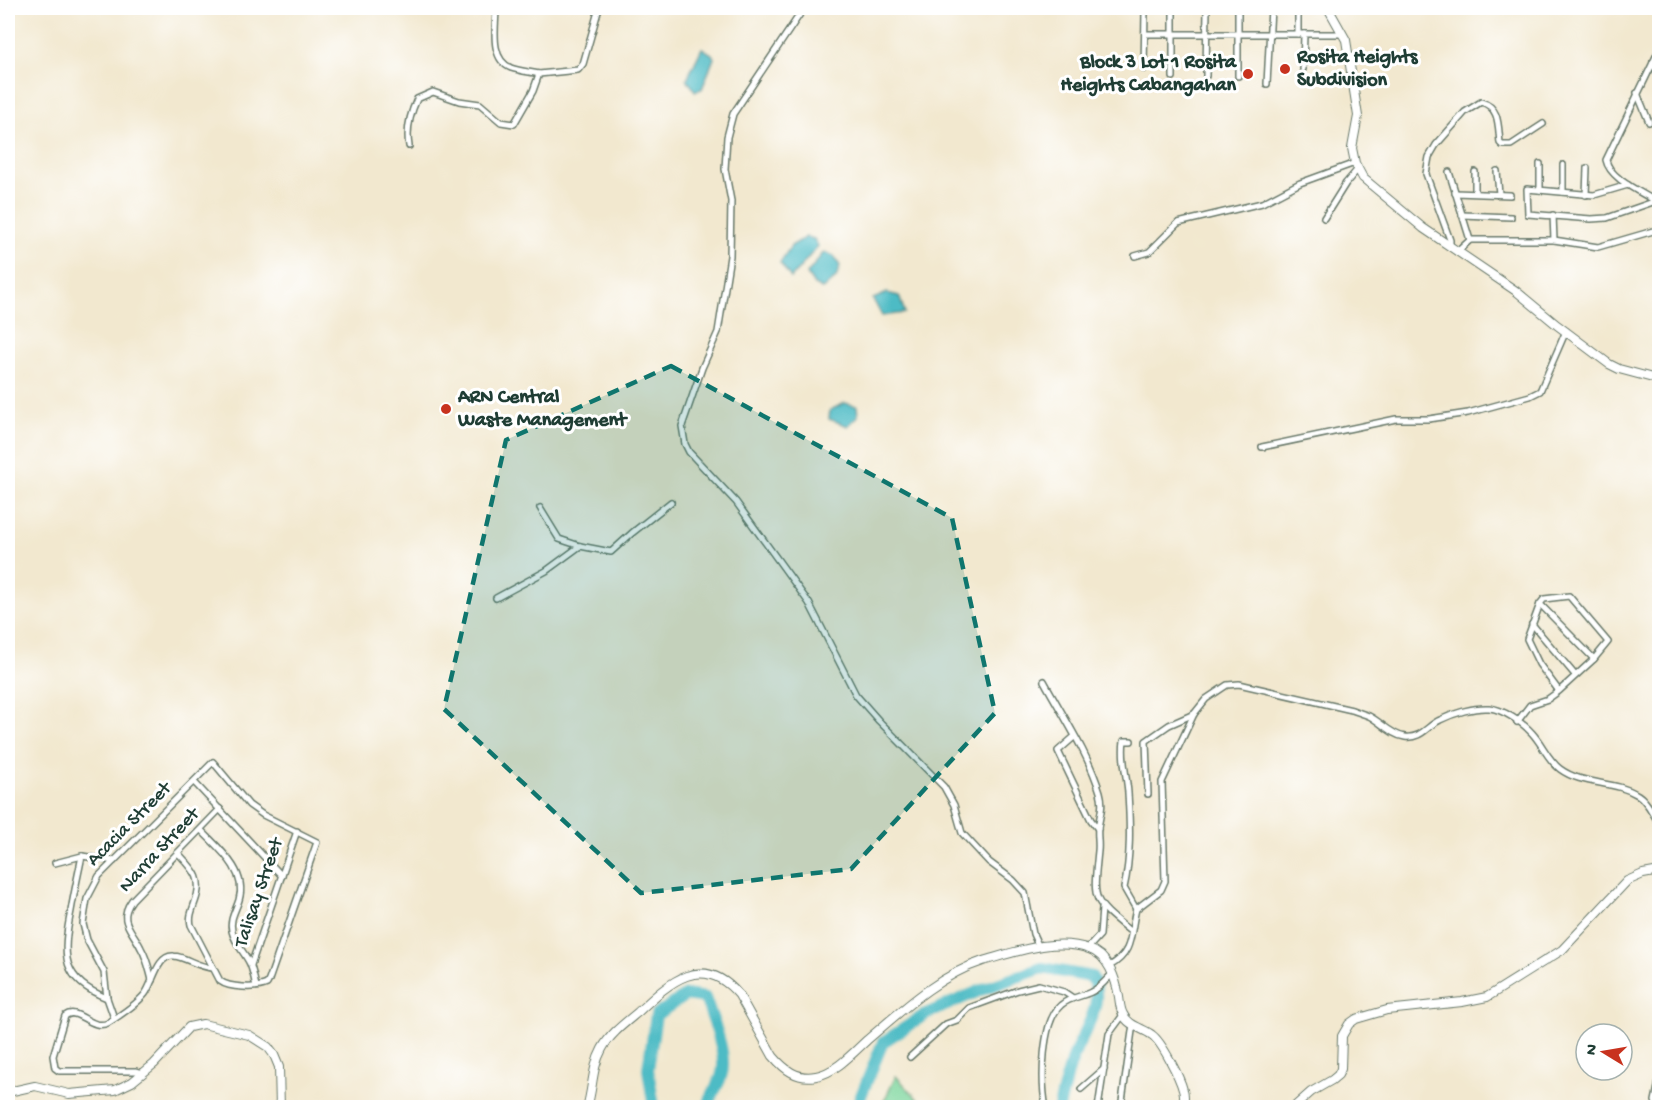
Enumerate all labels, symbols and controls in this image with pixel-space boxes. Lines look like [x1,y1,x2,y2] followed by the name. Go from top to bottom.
[1296,47,1419,93] place label: Rosita Heights Subdivision
[1061,52,1237,98] place label: Block 3 Lot 1 Rosita Heights Cabangahan
[1278,62,1292,76] marker: Rosita Heights Subdivision
[1241,67,1255,81] marker: Block 3 Lot 1 Rosita Heights Cabangahan
[457,387,628,433] place label: ARN Central Waste Management
[439,402,453,416] marker: ARN Central Waste Management
[83,777,178,872] street label: Acacia Street
[115,803,206,898] street label: Narra Street
[230,834,290,952] street label: Talisay Street
[1574,1022,1634,1082] north arrow
[1582,1042,1603,1057] text: N

